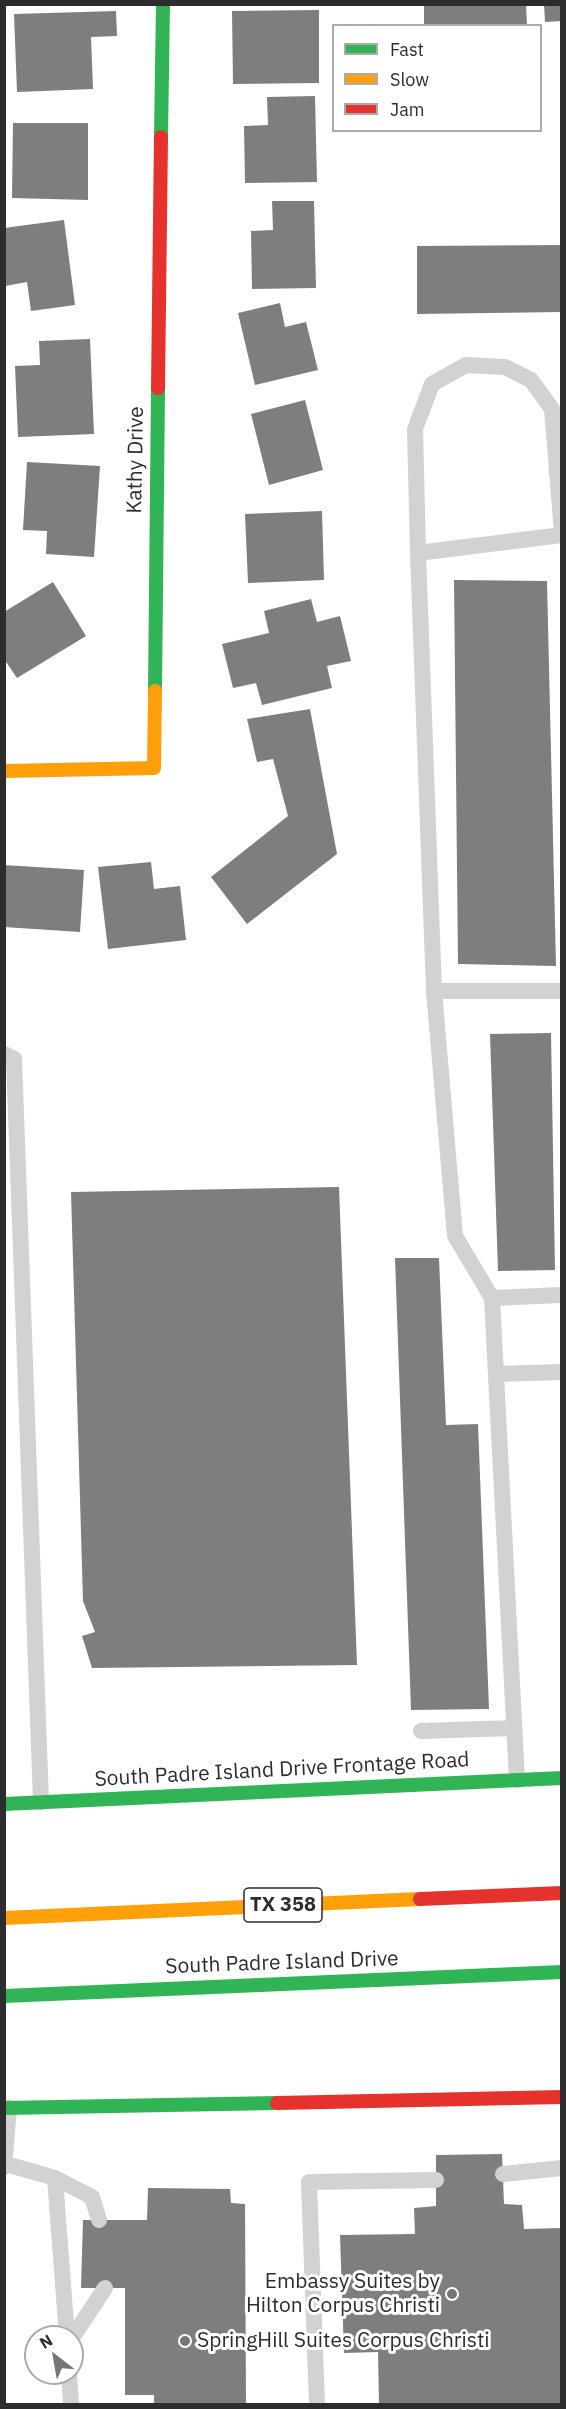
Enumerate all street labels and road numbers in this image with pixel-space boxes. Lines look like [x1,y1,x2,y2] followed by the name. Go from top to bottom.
[122,406,150,514] street label: Kathy Drive
[94,1748,470,1792] street label: South Padre Island Drive Frontage Road
[244,1888,322,1922] road number: TX 358
[165,1946,399,1980] street label: South Padre Island Drive

